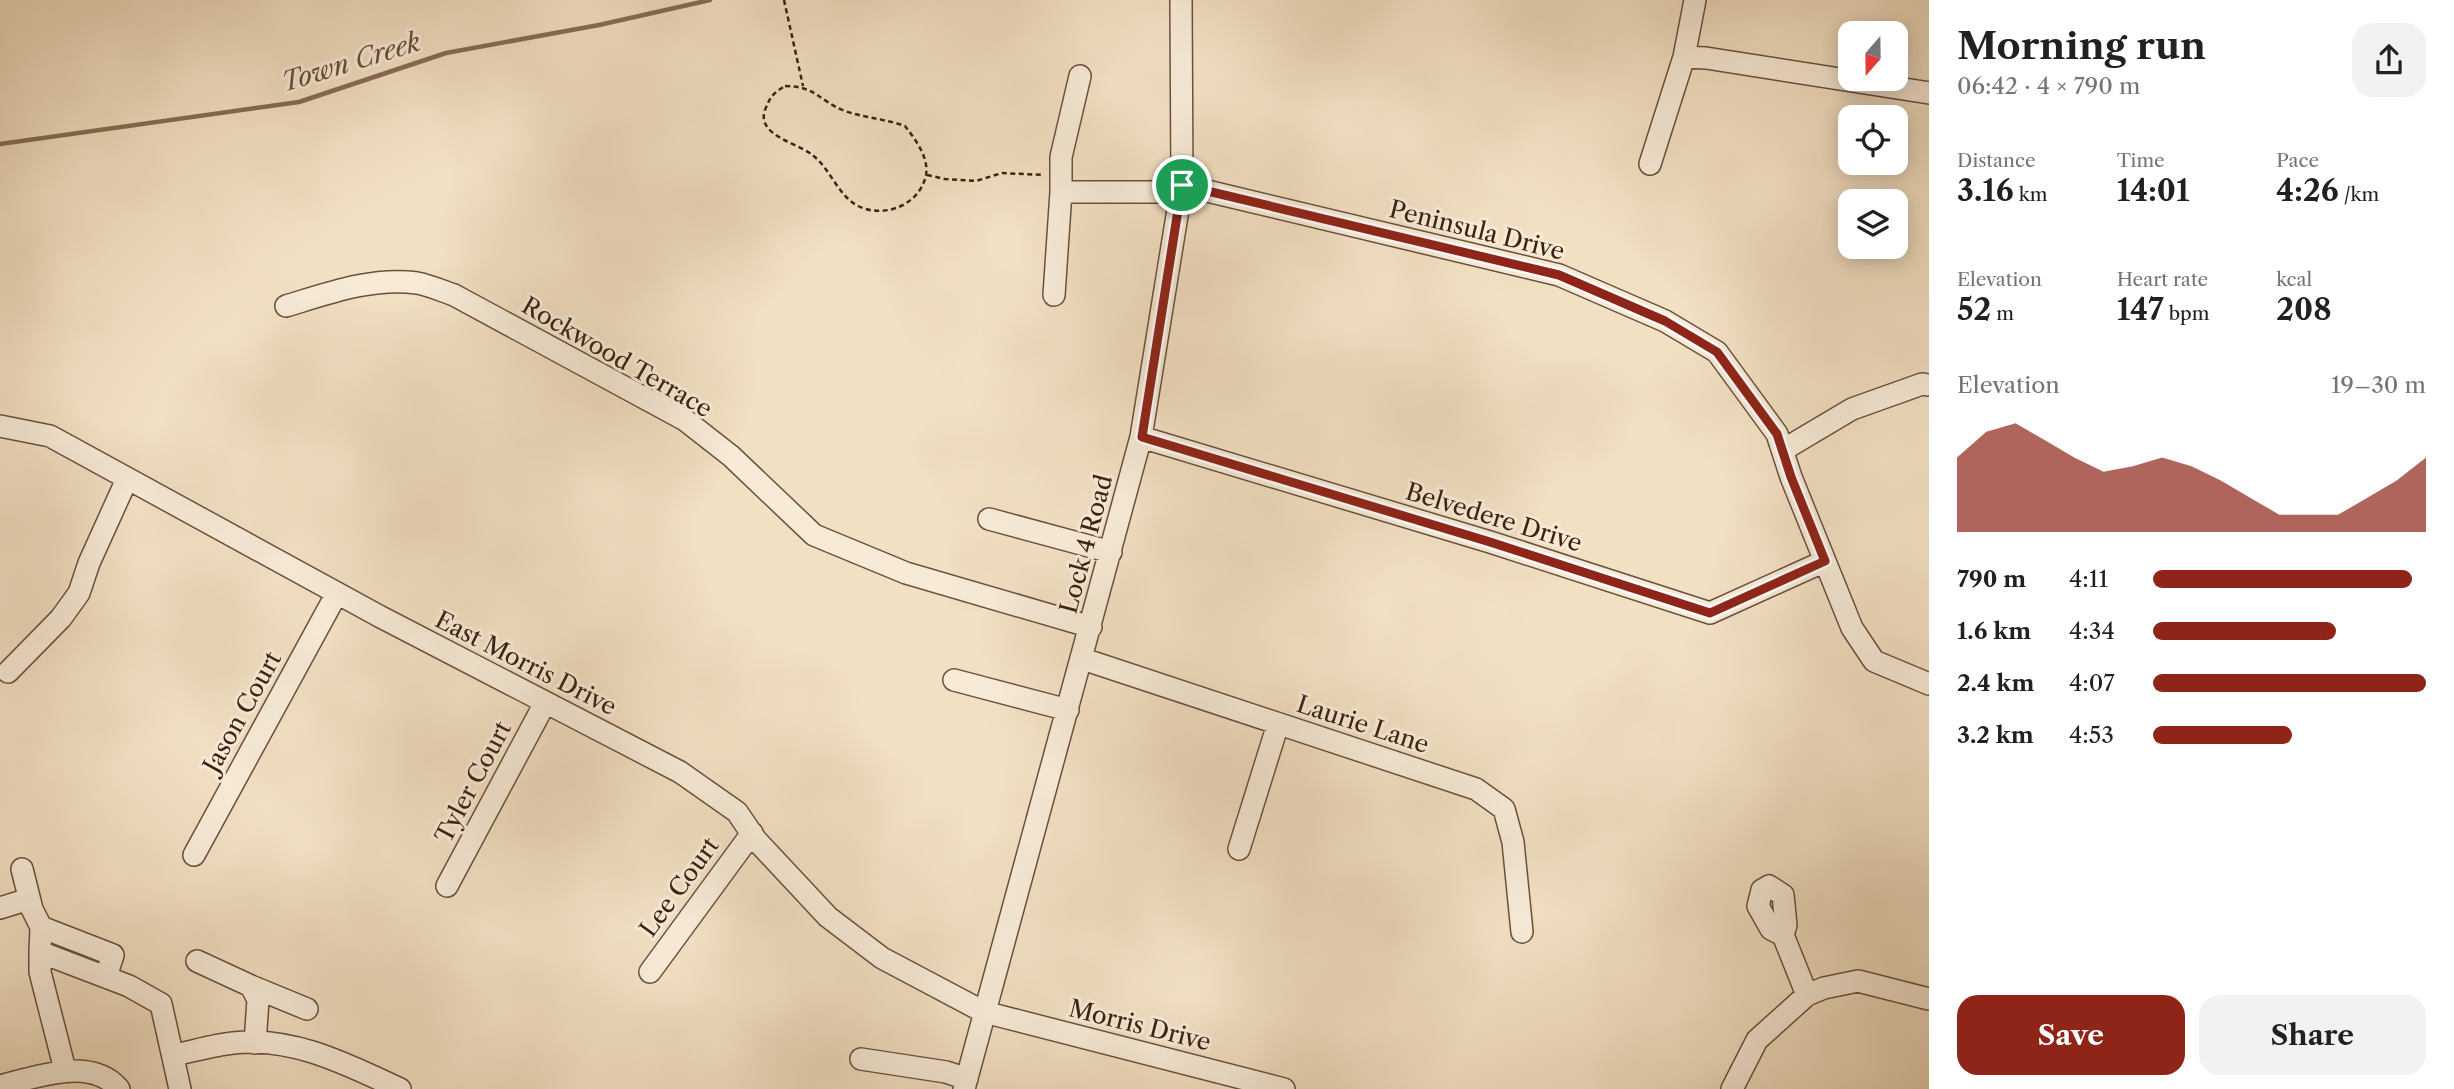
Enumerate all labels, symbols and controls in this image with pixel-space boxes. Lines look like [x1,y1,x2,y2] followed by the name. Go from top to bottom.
[1838,21,1908,91] north arrow
[1838,21,1908,259] map controls
[1957,22,2206,69] text: Morning run
[2352,23,2426,97] button: share
[278,26,425,98] water label: Town Creek
[1957,72,2140,100] text: 06:42 · 4 × 790 m
[1838,105,1908,175] button: locate
[1957,149,2036,172] text: Distance
[2117,149,2165,172] text: Time
[2276,149,2319,172] text: Pace
[1152,155,1212,215] pin
[1163,166,1201,204] icon: arrive
[1957,172,2014,209] text: 3.16
[2117,172,2189,209] text: 14:01
[2276,172,2339,209] text: 4:26
[2014,183,2047,206] text: km
[2339,183,2379,206] text: /km
[1838,189,1908,259] button: layers
[1386,194,1568,266] street label: Peninsula Drive
[1957,268,2042,291] text: Elevation
[2117,268,2208,291] text: Heart rate
[2276,268,2312,291] text: kcal
[517,291,717,423] street label: Rockwood Terrace
[1957,291,1991,328] text: 52
[2117,291,2164,328] text: 147
[2276,291,2332,328] text: 208
[1991,302,2014,325] text: m
[2164,302,2210,325] text: bpm
[1957,371,2060,399] text: Elevation
[2331,371,2426,399] text: 19–30 m
[1054,471,1119,617] street label: Lock 4 Road
[1402,476,1586,558] street label: Belvedere Drive
[1957,565,2026,593] text: 790 m
[2069,565,2108,593] text: 4:11
[431,605,621,721] street label: East Morris Drive
[1957,617,2031,645] text: 1.6 km
[2069,617,2115,645] text: 4:34
[195,646,287,781] street label: Jason Court
[1957,669,2034,697] text: 2.4 km
[2069,669,2115,697] text: 4:07
[1293,689,1433,759] street label: Laurie Lane
[429,716,517,848] street label: Tyler Court
[1957,721,2034,749] text: 3.2 km
[2069,721,2114,749] text: 4:53
[633,831,725,942] street label: Lee Court
[1066,993,1214,1057] street label: Morris Drive
[1957,995,2185,1075] button: Save
[2199,995,2426,1075] button: Share

